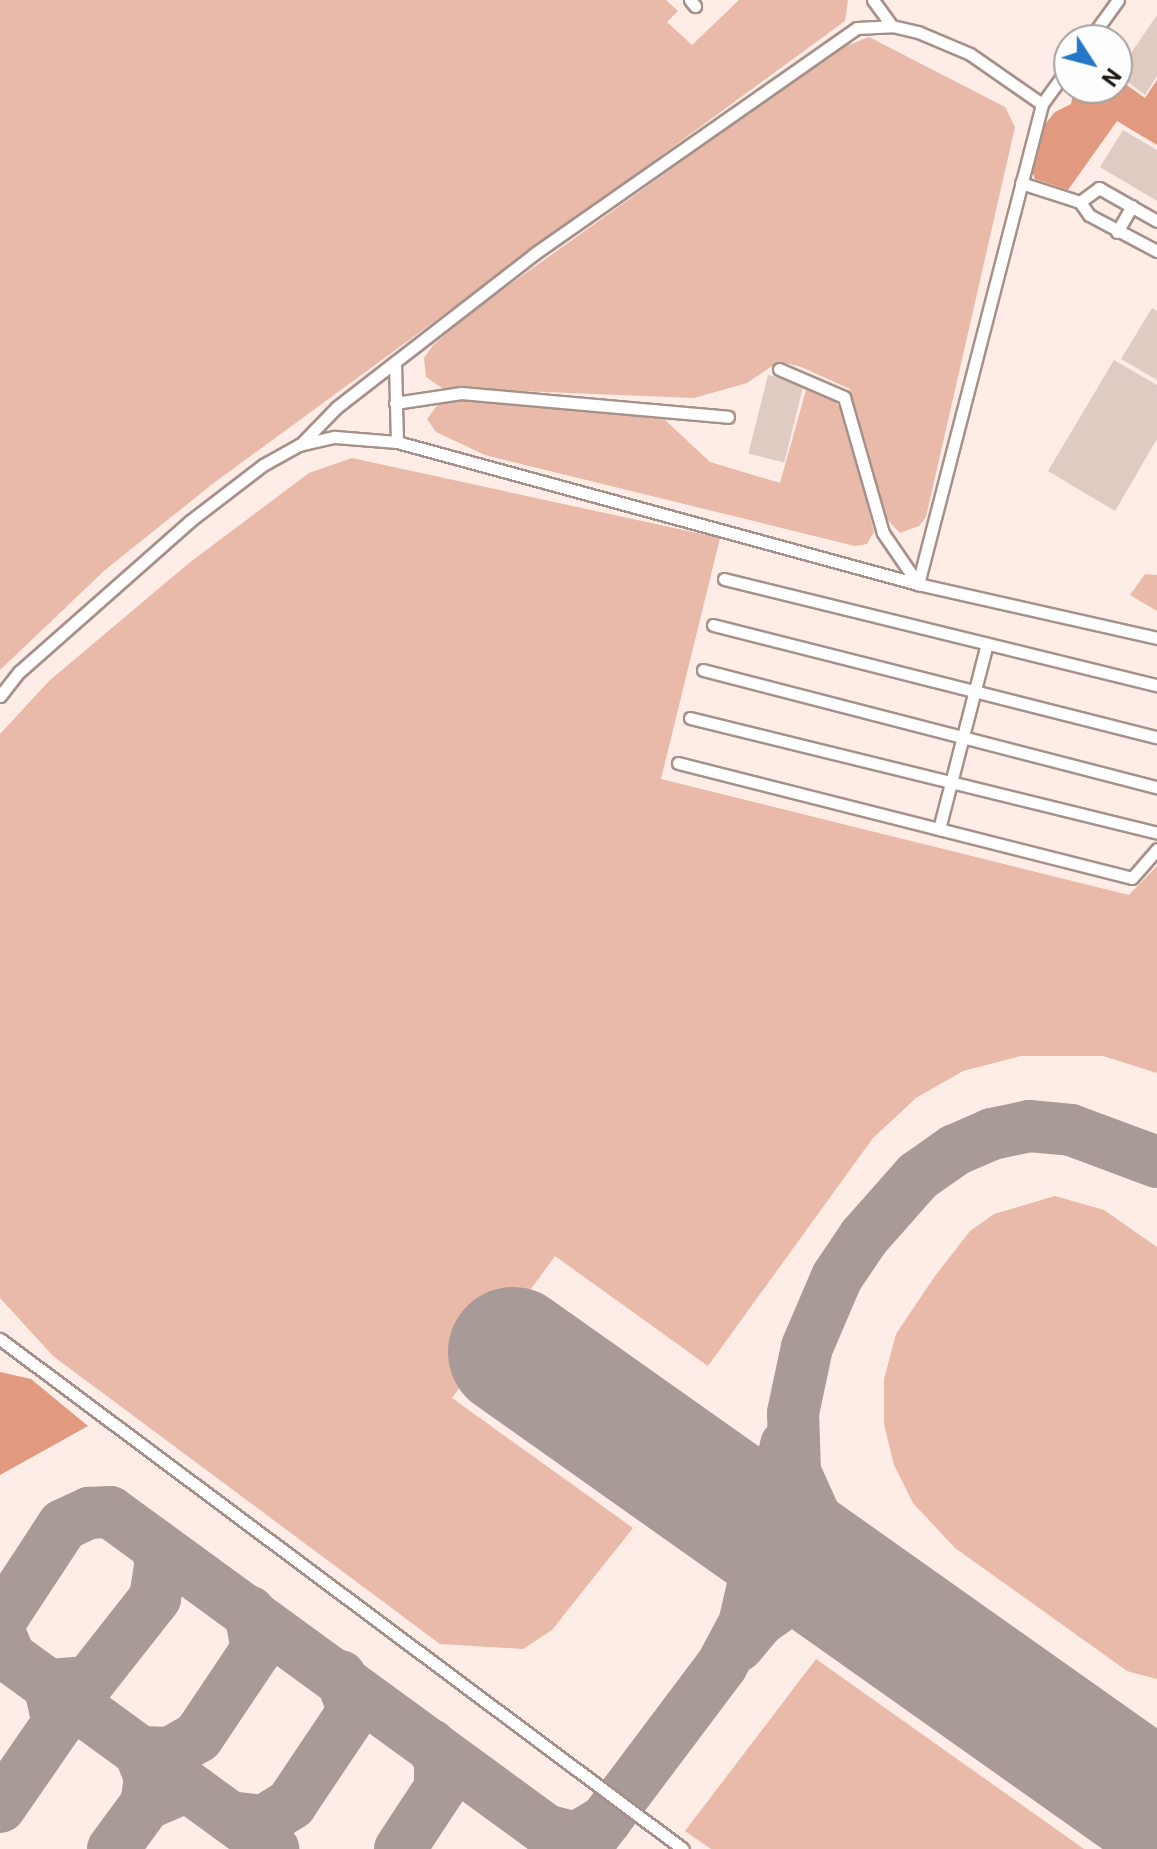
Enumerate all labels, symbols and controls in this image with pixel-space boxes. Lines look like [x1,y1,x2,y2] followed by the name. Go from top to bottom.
[1053,24,1133,104] north arrow
[1097,64,1126,91] text: N

